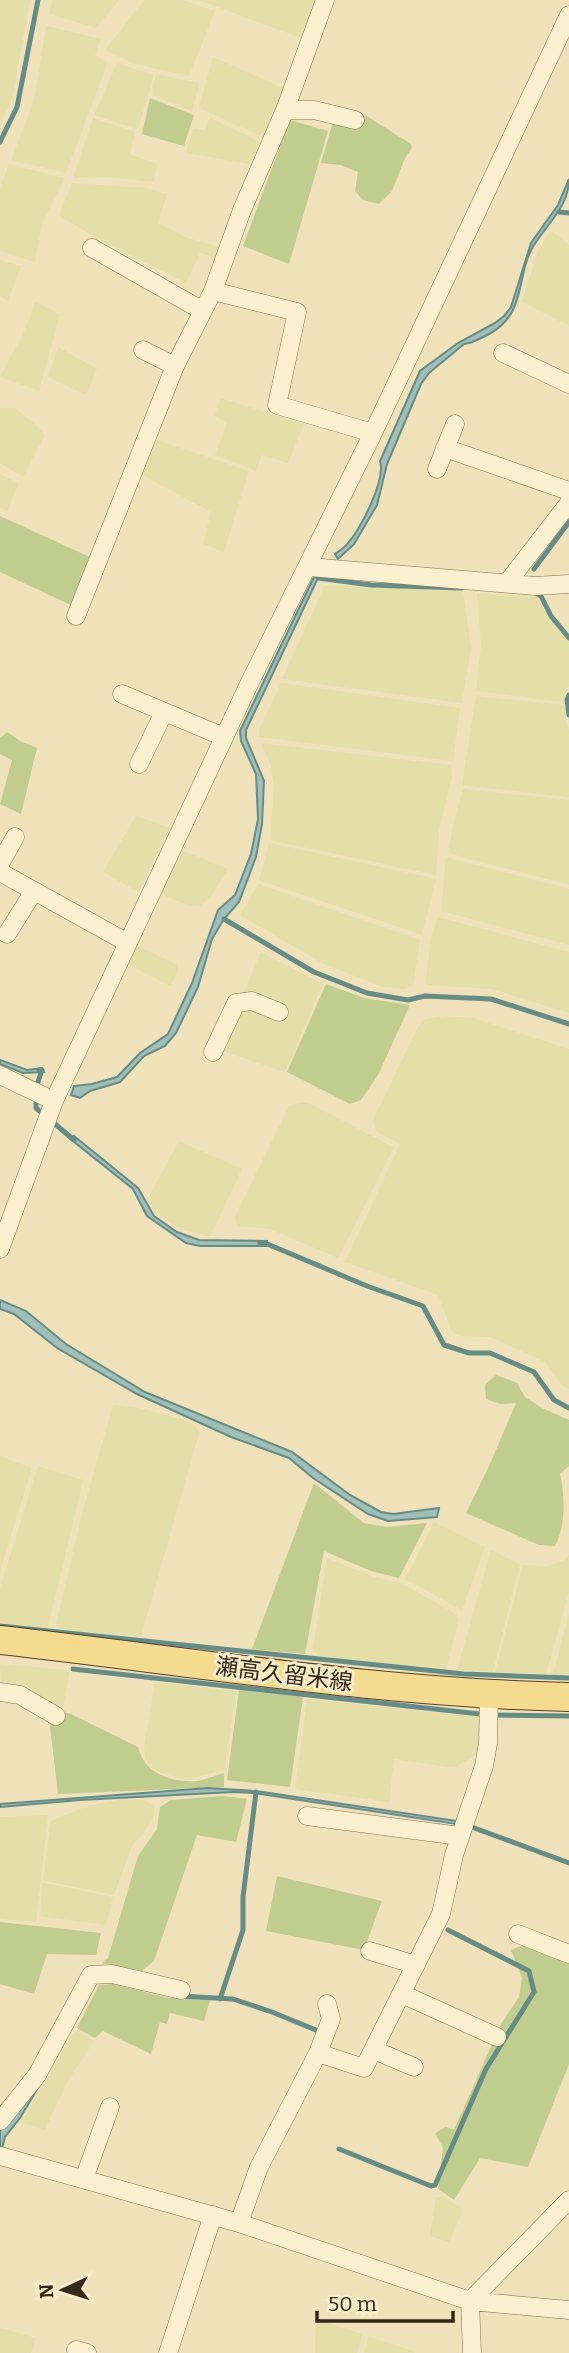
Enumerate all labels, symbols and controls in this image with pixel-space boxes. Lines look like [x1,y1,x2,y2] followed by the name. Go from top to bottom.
[214,1652,354,1696] street label: 瀬高久留米線
[28,2255,98,2325] north arrow
[317,2280,454,2324] scale bar
[35,2283,59,2299] text: N
[328,2291,377,2317] text: 50 m

